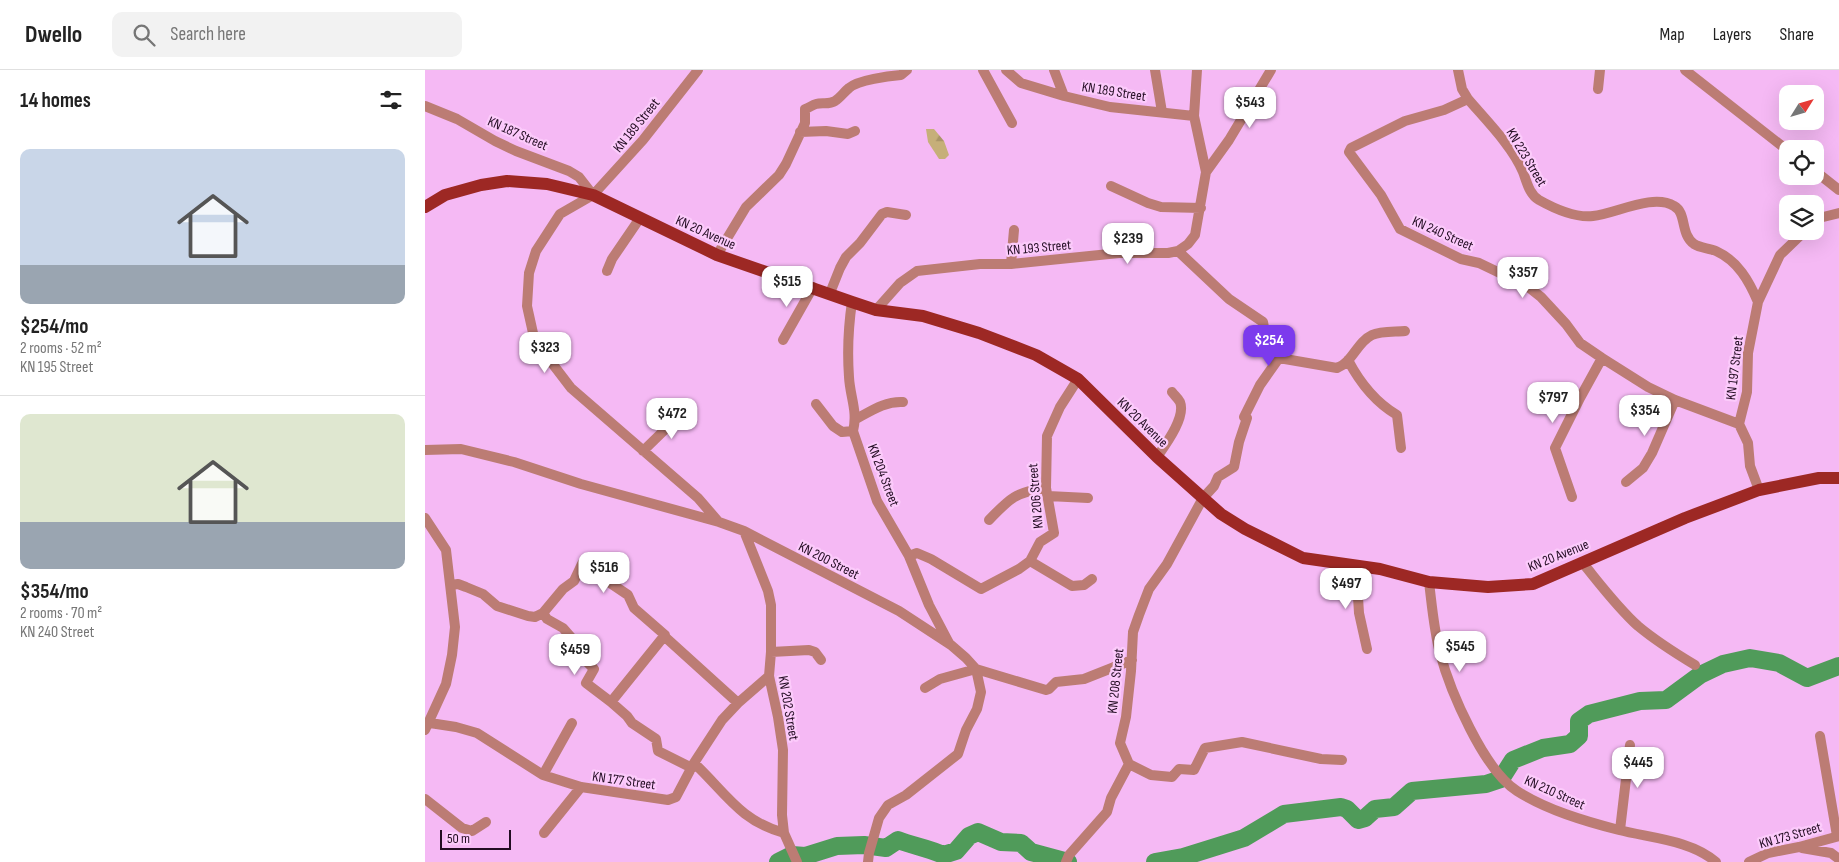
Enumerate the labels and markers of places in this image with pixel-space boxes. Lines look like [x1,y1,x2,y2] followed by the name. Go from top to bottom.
[1220,87,1280,129] pin: $543
[1098,222,1158,265] pin: $239
[1493,256,1553,299] pin: $357
[757,266,817,308] pin: $515
[1239,324,1299,367] pin: $254
[515,332,575,374] pin: $323
[1523,382,1583,424] pin: $797
[1615,394,1675,437] pin: $354
[642,398,702,440] pin: $472
[574,552,634,594] pin: $516
[1316,568,1376,610] pin: $497
[1430,630,1490,673] pin: $545
[545,634,605,676] pin: $459
[1608,746,1668,789] pin: $445

